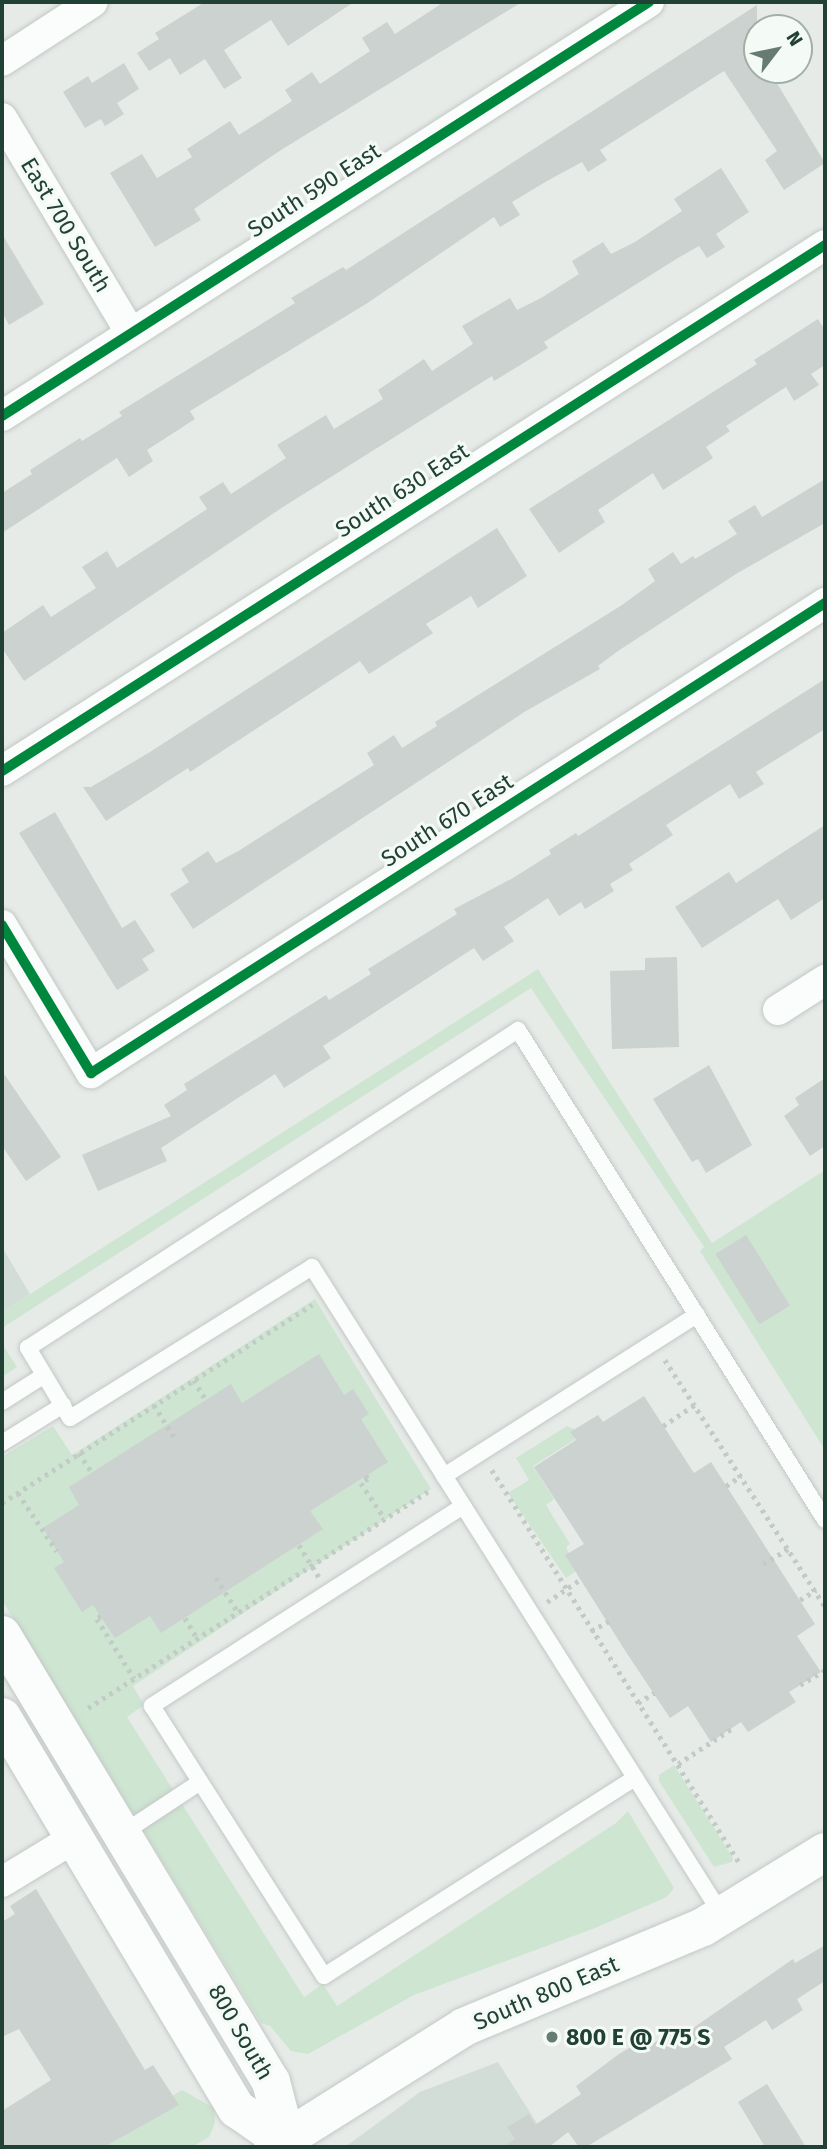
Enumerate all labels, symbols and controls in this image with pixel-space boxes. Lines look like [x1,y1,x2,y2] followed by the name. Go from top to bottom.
[743,14,813,84] north arrow
[781,27,808,50] text: N
[242,137,386,243] street label: South 590 East
[15,153,117,297] street label: East 700 South
[330,437,474,543] street label: South 630 East
[376,767,518,873] street label: South 670 East
[469,1950,623,2036] street label: South 800 East
[203,1979,279,2085] street label: 800 South
[566,2023,710,2051] place label: 800 E @ 775 S
[544,2029,560,2045] marker: 800 E @ 775 S

